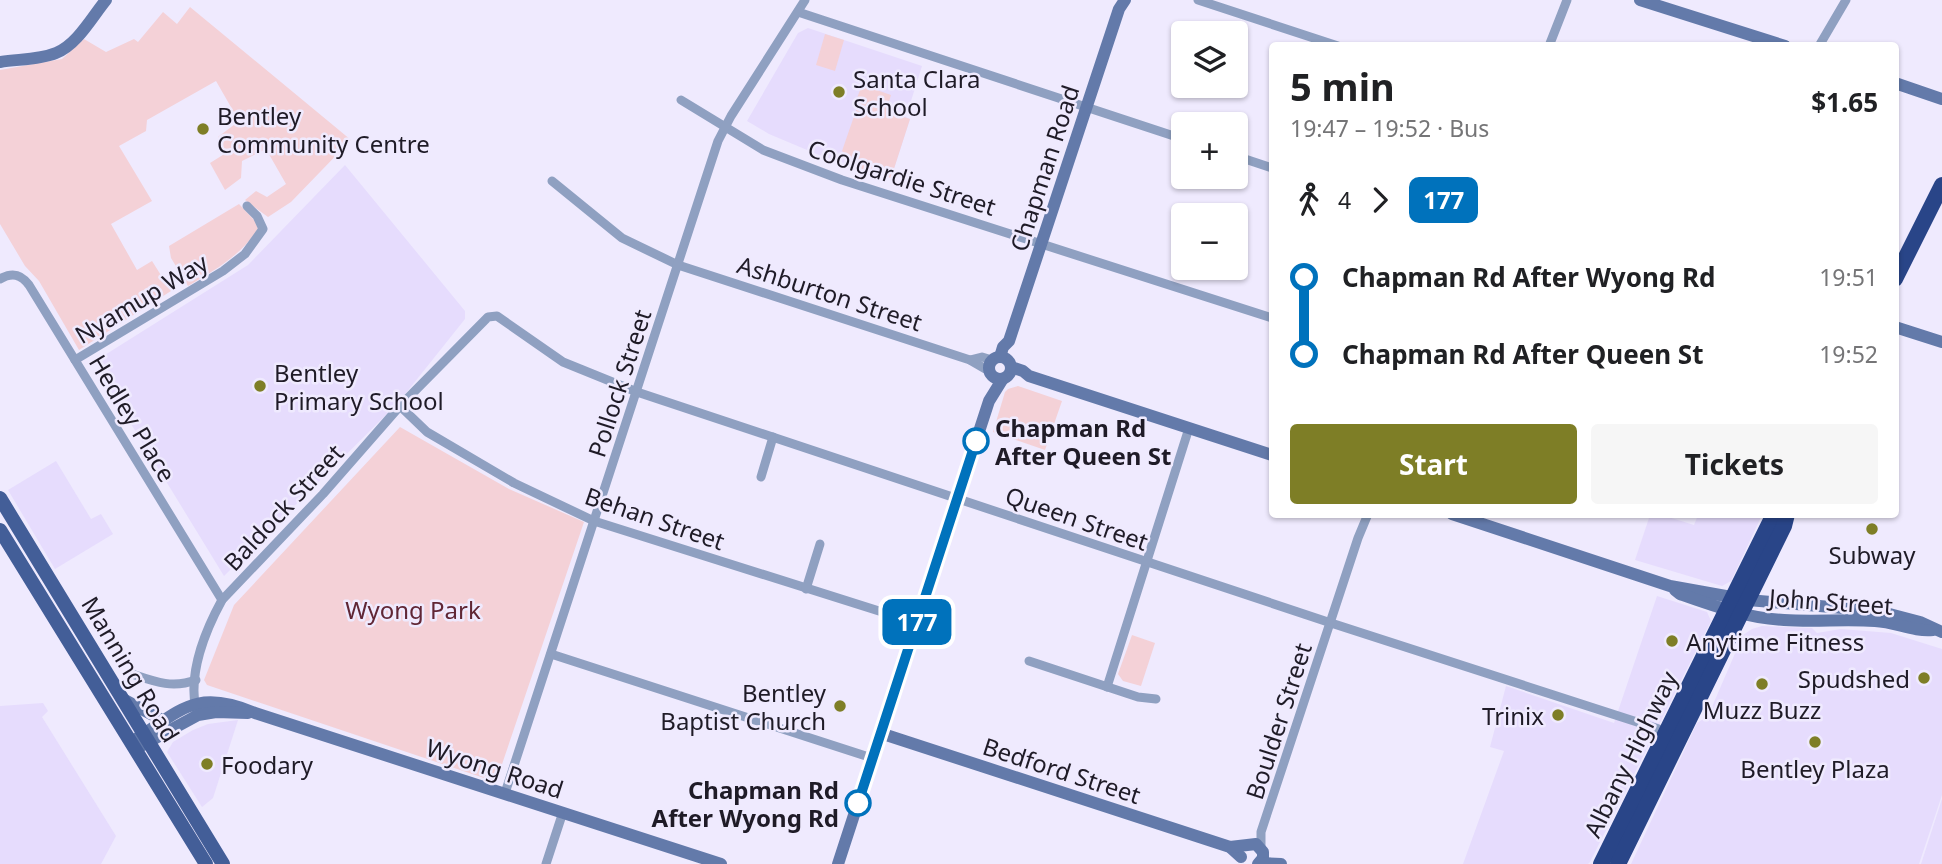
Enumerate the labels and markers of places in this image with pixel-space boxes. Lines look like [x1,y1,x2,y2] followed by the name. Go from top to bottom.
[853,62,981,123] place label: Santa Clara School
[831,84,847,100] marker: Santa Clara School
[217,99,430,160] place label: Bentley Community Centre
[195,121,211,137] marker: Bentley Community Centre
[274,356,444,417] place label: Bentley Primary School
[252,378,268,394] marker: Bentley Primary School
[995,411,1171,472] place label: Chapman Rd After Queen St
[963,428,989,454] marker: Chapman Rd After Queen St
[1864,521,1880,537] marker: Subway
[1829,538,1916,571] place label: Subway
[1686,625,1864,658] place label: Anytime Fitness
[1664,633,1680,649] marker: Anytime Fitness
[1798,662,1910,695] place label: Spudshed
[1916,670,1932,686] marker: Spudshed
[660,676,827,737] place label: Bentley Baptist Church
[1754,676,1770,692] marker: Muzz Buzz
[1703,693,1821,726] place label: Muzz Buzz
[832,698,848,714] marker: Bentley Baptist Church
[1482,699,1544,732] place label: Trinix
[1550,707,1566,723] marker: Trinix
[1807,734,1823,750] marker: Bentley Plaza
[221,748,314,781] place label: Foodary
[1740,752,1890,785] place label: Bentley Plaza
[199,756,215,772] marker: Foodary
[652,773,839,834] place label: Chapman Rd After Wyong Rd
[845,790,871,816] marker: Chapman Rd After Wyong Rd

